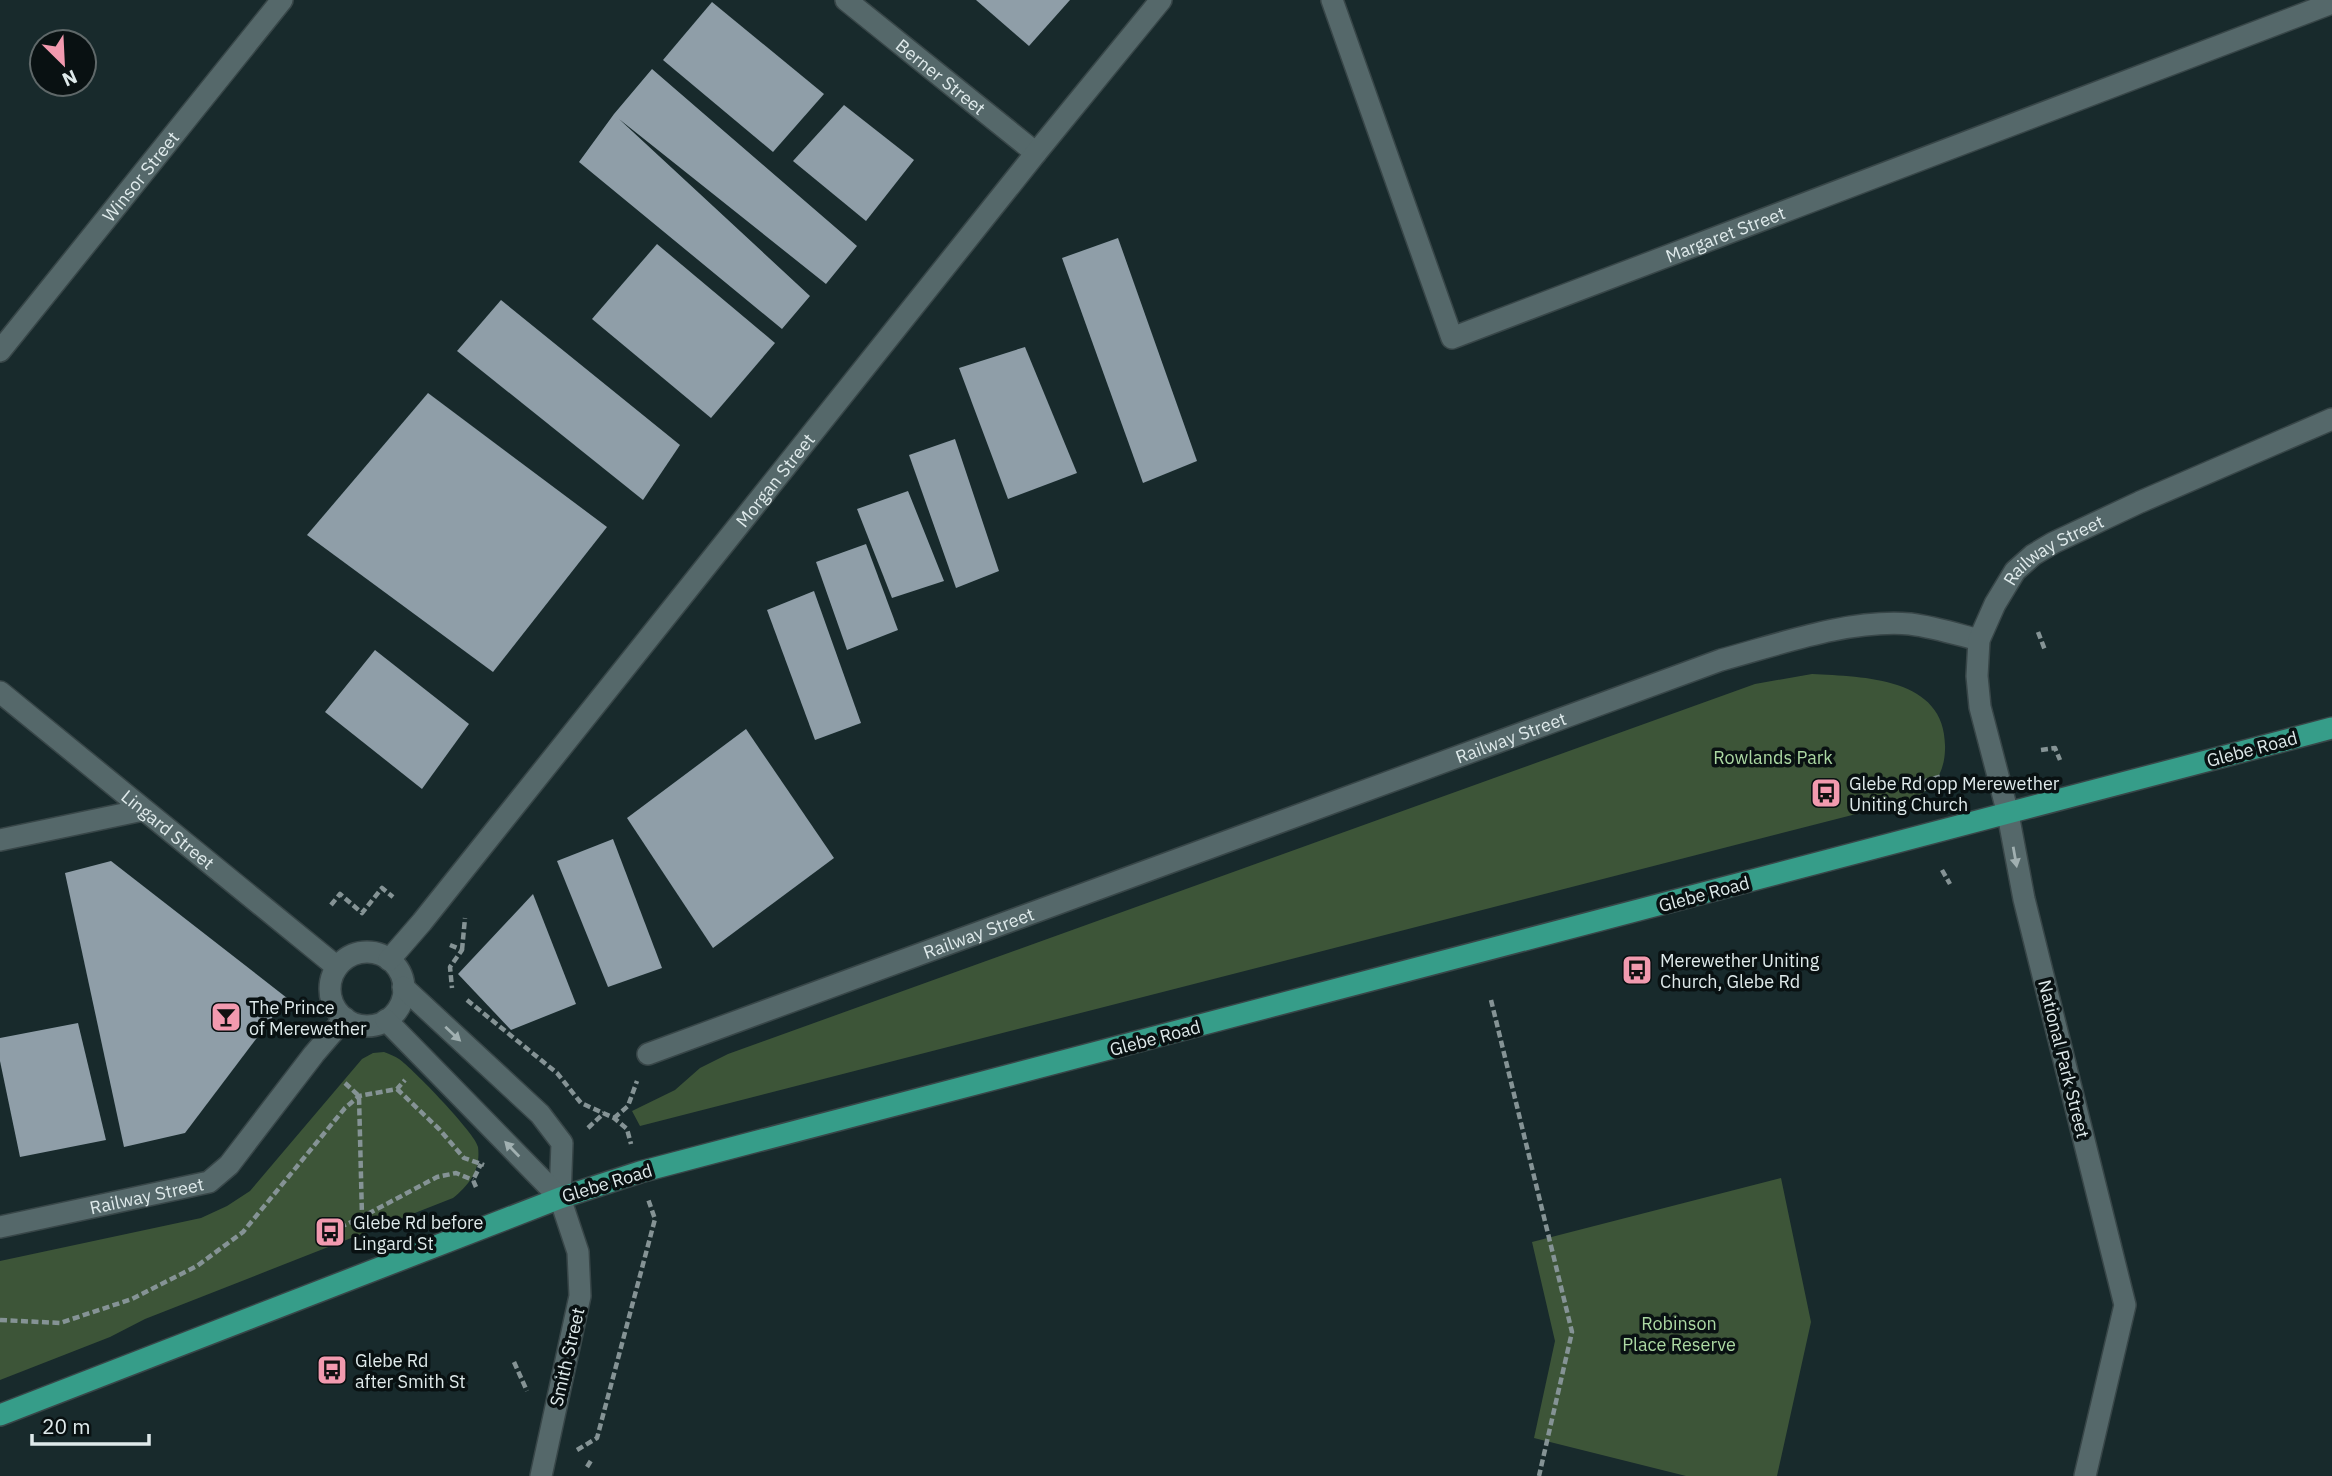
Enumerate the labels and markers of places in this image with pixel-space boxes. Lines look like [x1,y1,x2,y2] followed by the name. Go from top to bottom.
[1849,772,2060,816] place label: Glebe Rd opp Merewether Uniting Church
[1809,776,1843,810] bus stop icon: Glebe Rd opp Merewether Uniting Church
[1660,949,1820,993] place label: Merewether Uniting Church, Glebe Rd
[1620,953,1654,987] bus stop icon: Merewether Uniting Church, Glebe Rd
[249,996,367,1040] place label: The Prince of Merewether
[209,1000,243,1034] bar icon: The Prince of Merewether
[353,1211,483,1255] place label: Glebe Rd before Lingard St
[313,1215,347,1249] bus stop icon: Glebe Rd before Lingard St
[355,1349,466,1393] place label: Glebe Rd after Smith St
[315,1353,349,1387] bus stop icon: Glebe Rd after Smith St

